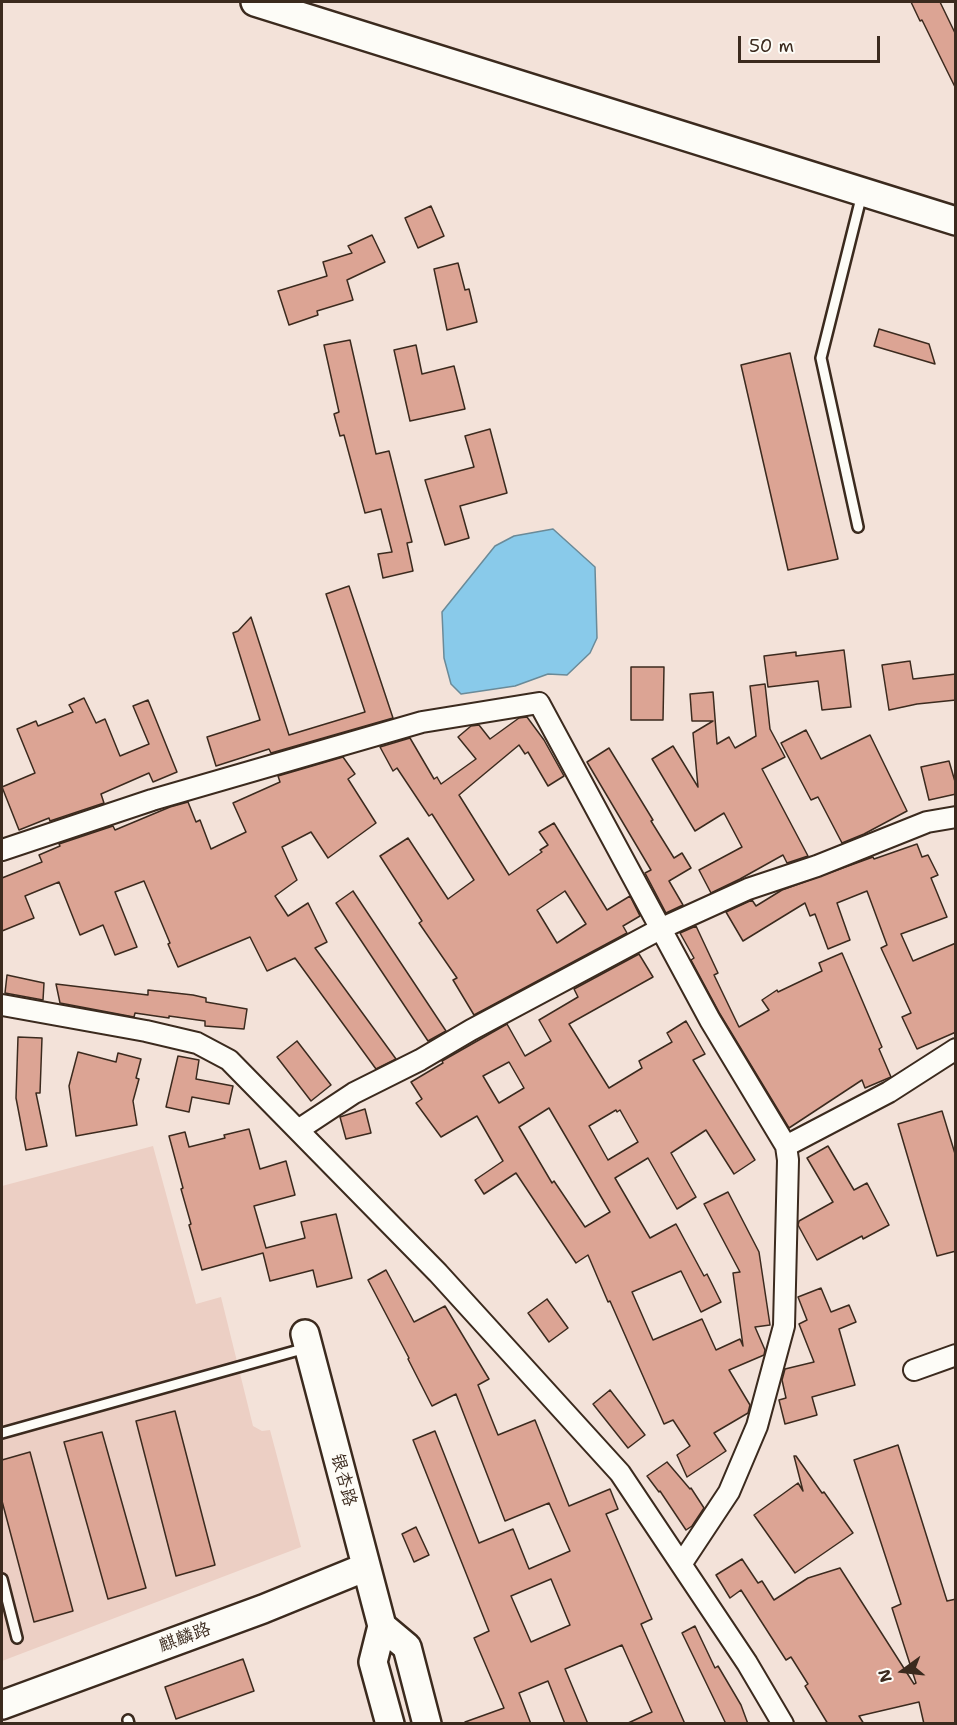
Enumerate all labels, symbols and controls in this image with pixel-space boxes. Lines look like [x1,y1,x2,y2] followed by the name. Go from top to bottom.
[741,24,884,62] scale bar
[749,34,794,58] text: 50 m
[326,1451,360,1509] street label: 银杏路
[156,1619,214,1657] street label: 麒麟路
[873,1641,933,1701] north arrow
[873,1667,897,1685] text: N

